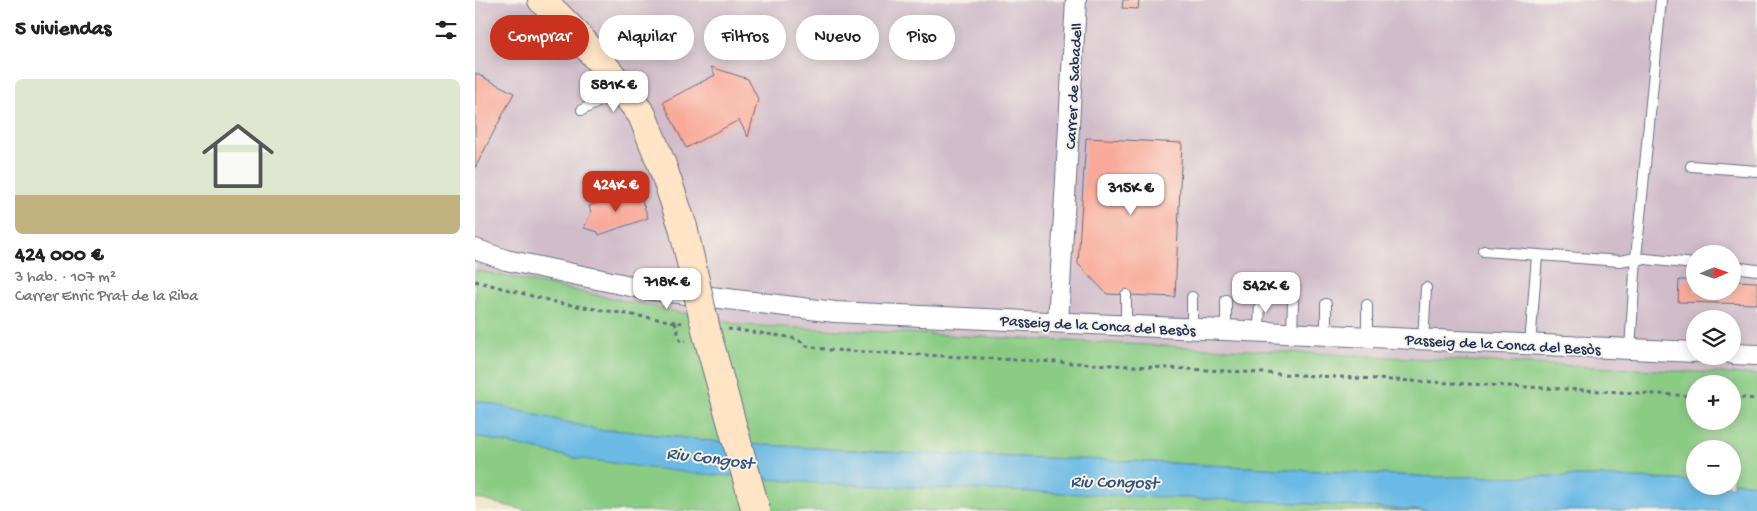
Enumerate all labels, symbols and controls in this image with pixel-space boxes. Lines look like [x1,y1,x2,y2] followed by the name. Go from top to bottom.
[490,15,589,60] chip: Comprar
[599,15,694,60] chip: Alquilar
[704,15,786,60] chip: Filtros
[796,15,879,60] chip: Nuevo
[889,15,955,60] chip: Piso
[432,16,460,44] icon: filters
[15,18,111,43] text: 5 viviendas
[1063,23,1088,150] street label: Carrer de Sabadell
[573,70,655,113] pin: 581K €
[591,77,637,96] text: 581K €
[193,111,283,201] icon: home
[575,170,657,213] pin: 424K €
[1090,174,1172,216] pin: 315K €
[593,177,639,196] text: 424K €
[1108,180,1154,199] text: 315K €
[15,244,103,269] text: 424 000 €
[1686,245,1741,300] north arrow
[1686,245,1741,495] map controls
[626,268,708,310] pin: 718K €
[15,269,116,288] text: 3 hab. · 107 m²
[1225,272,1307,314] pin: 542K €
[644,274,690,293] text: 718K €
[1243,278,1289,297] text: 542K €
[15,288,198,307] text: Carrer Enric Prat de la Riba
[1686,310,1741,365] button: layers
[999,313,1197,342] street label: Passeig de la Conca del Besòs
[1404,332,1602,361] street label: Passeig de la Conca del Besòs
[1686,375,1741,430] button: +
[1686,440,1741,495] button: −
[665,444,758,476] water label: Riu Congost
[1070,472,1161,495] water label: Riu Congost

